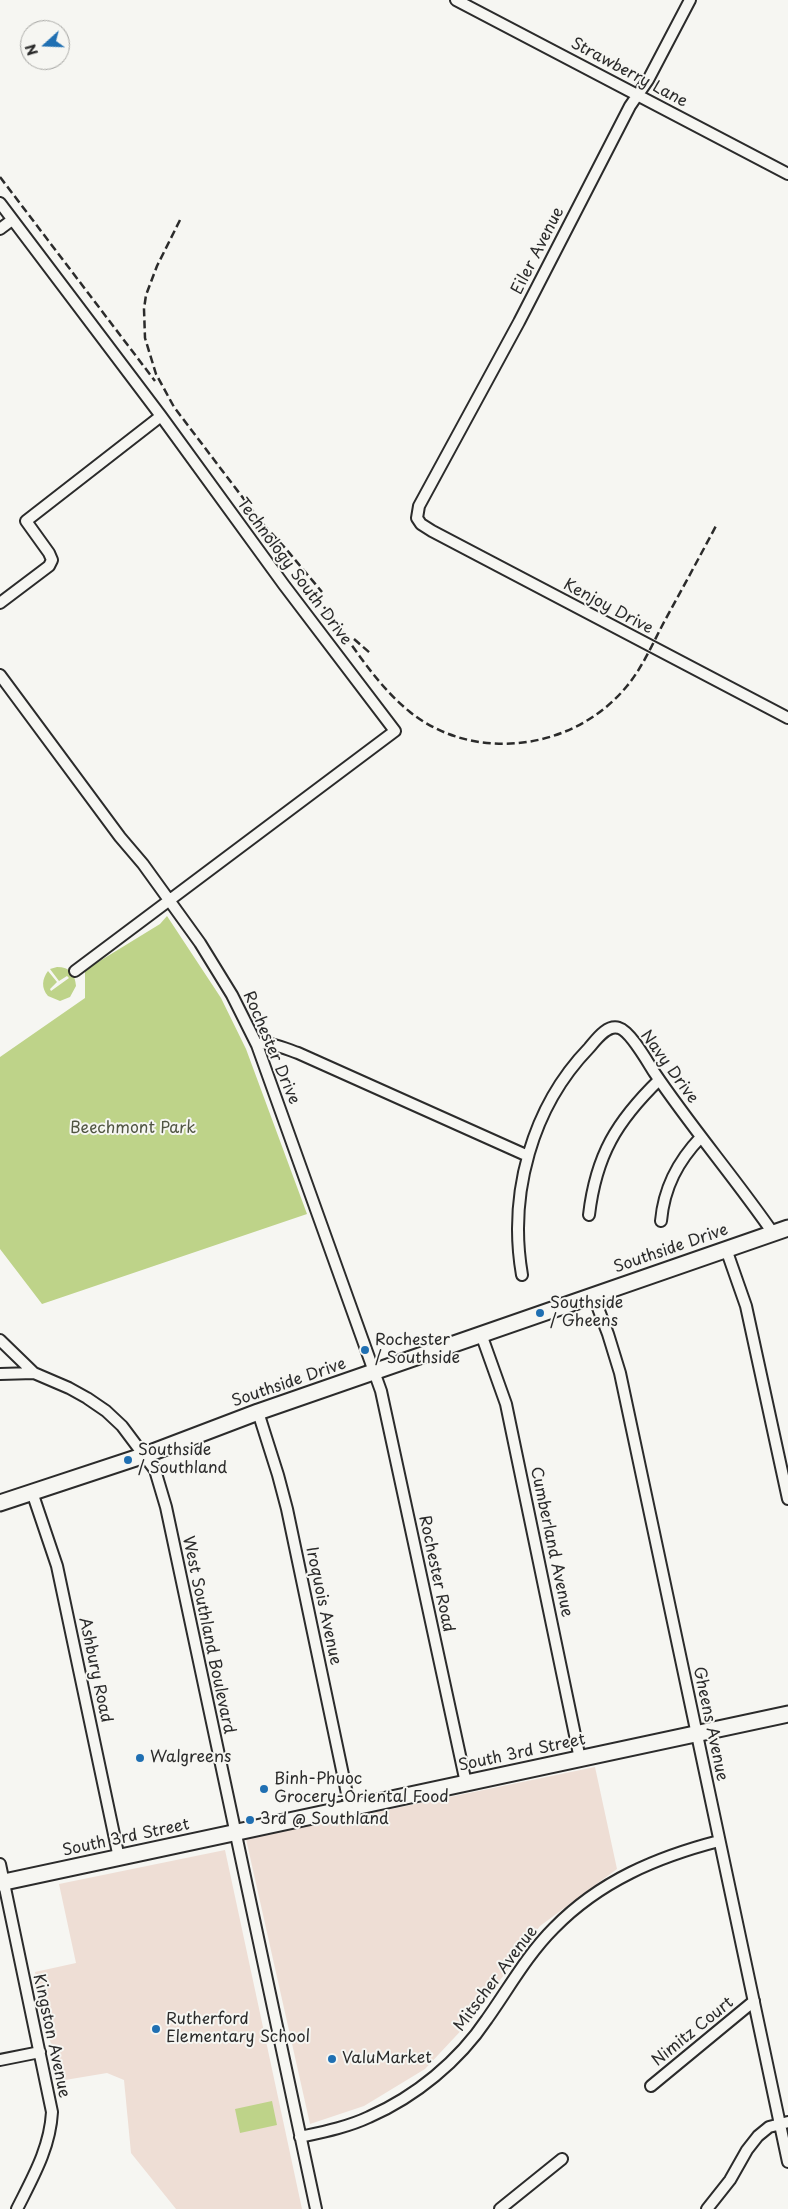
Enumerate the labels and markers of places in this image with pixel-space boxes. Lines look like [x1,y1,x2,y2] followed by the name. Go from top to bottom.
[550,1294,623,1332] place label: Southside / Gheens
[534,1307,546,1319] marker: Southside / Gheens
[375,1331,460,1369] place label: Rochester / Southside
[359,1344,371,1356] marker: Rochester / Southside
[138,1441,227,1479] place label: Southside / Southland
[122,1454,134,1466] marker: Southside / Southland
[150,1748,231,1768] place label: Walgreens
[134,1752,146,1764] marker: Walgreens
[274,1770,449,1808] place label: Binh-Phuoc Grocery-Oriental Food
[258,1783,270,1795] marker: Binh-Phuoc Grocery-Oriental Food
[260,1810,389,1830] place label: 3rd @ Southland
[244,1814,256,1826] marker: 3rd @ Southland
[166,2010,310,2048] place label: Rutherford Elementary School
[150,2023,162,2035] marker: Rutherford Elementary School
[342,2049,432,2069] place label: ValuMarket
[326,2053,338,2065] marker: ValuMarket

